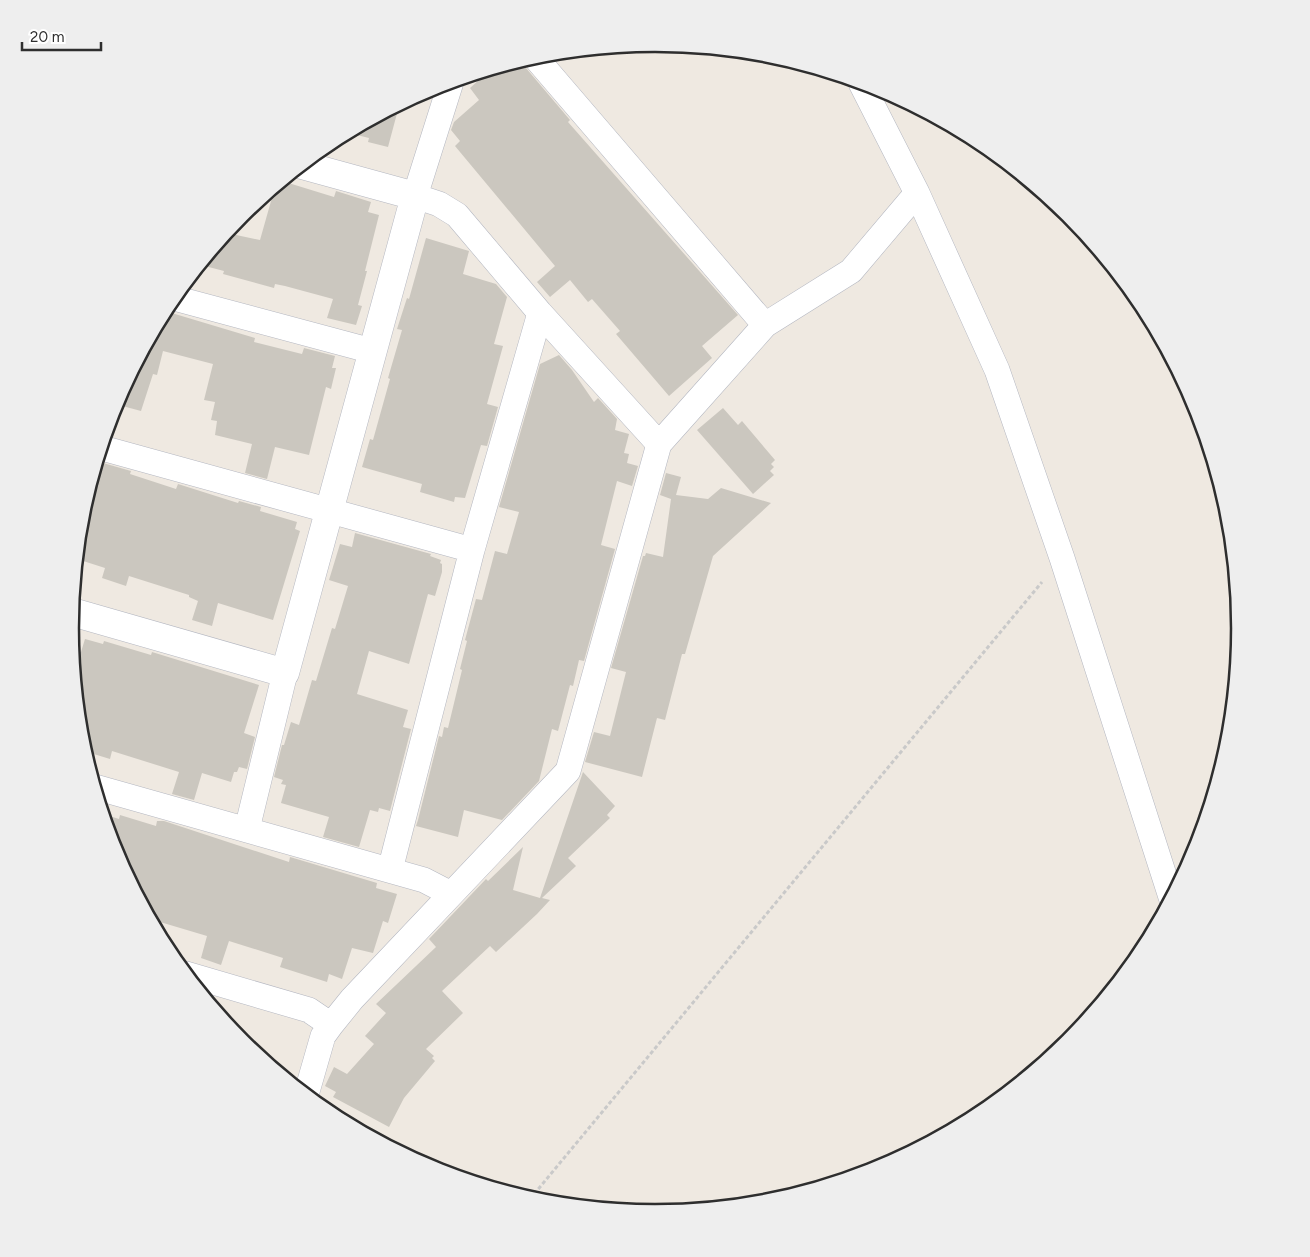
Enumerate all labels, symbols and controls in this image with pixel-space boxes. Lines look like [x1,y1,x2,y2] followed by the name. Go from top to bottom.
[22,20,101,52] scale bar
[30,28,64,46] text: 20 m

